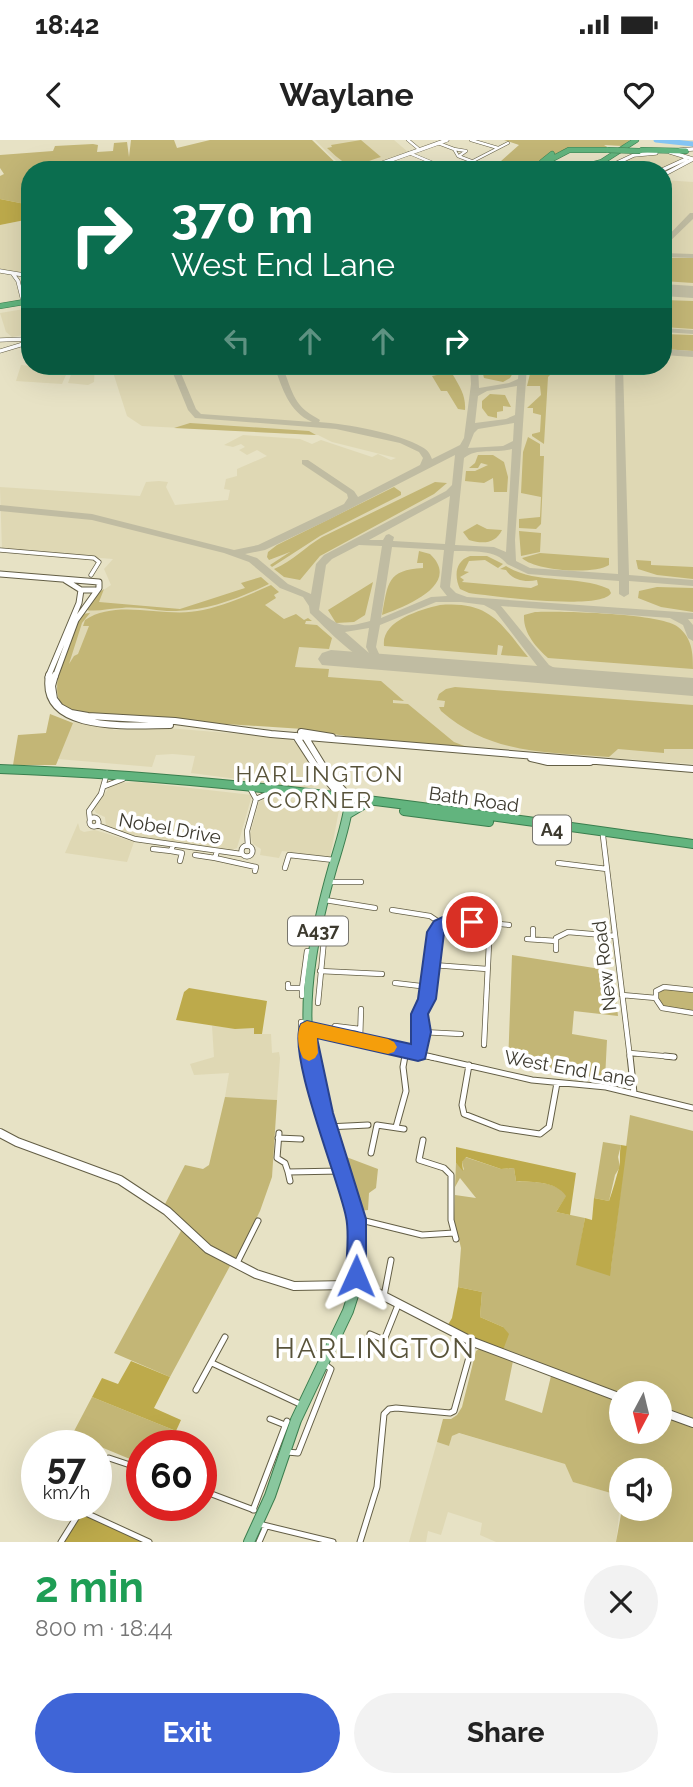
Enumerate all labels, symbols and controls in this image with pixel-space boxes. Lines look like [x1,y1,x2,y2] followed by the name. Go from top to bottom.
[35,10,99,40] text: 18:42
[35,76,73,114] icon: back
[279,76,414,113] text: Waylane
[620,76,658,114] icon: heart
[171,187,313,244] text: 370 m
[56,189,147,280] icon: right
[171,246,395,283] text: West End Lane
[218,322,256,360] icon: left
[291,322,329,360] icon: ahead
[364,322,402,360] icon: ahead
[437,322,475,360] icon: right
[235,760,405,813] district label: HARLINGTON CORNER
[428,782,520,816] street label: Bath Road
[117,808,223,848] street label: Nobel Drive
[533,816,571,844] road number: A4
[442,892,502,952] pin
[453,903,491,941] icon: arrive
[288,916,348,946] road number: A437
[588,920,620,1012] street label: New Road
[503,1046,637,1090] street label: West End Lane
[319,1239,393,1313] position arrow
[274,1332,476,1365] district label: HARLINGTON
[609,1381,672,1444] north arrow
[609,1381,672,1521] map controls
[126,1430,217,1521] speed limit sign: 60
[47,1446,86,1487] text: 57
[609,1458,672,1521] button: sound
[43,1482,90,1503] text: km/h
[35,1563,144,1612] text: 2 min
[584,1565,658,1639] button: close
[35,1614,173,1641] text: 800 m · 18:44
[35,1693,340,1773] button: Exit
[354,1693,658,1773] button: Share

